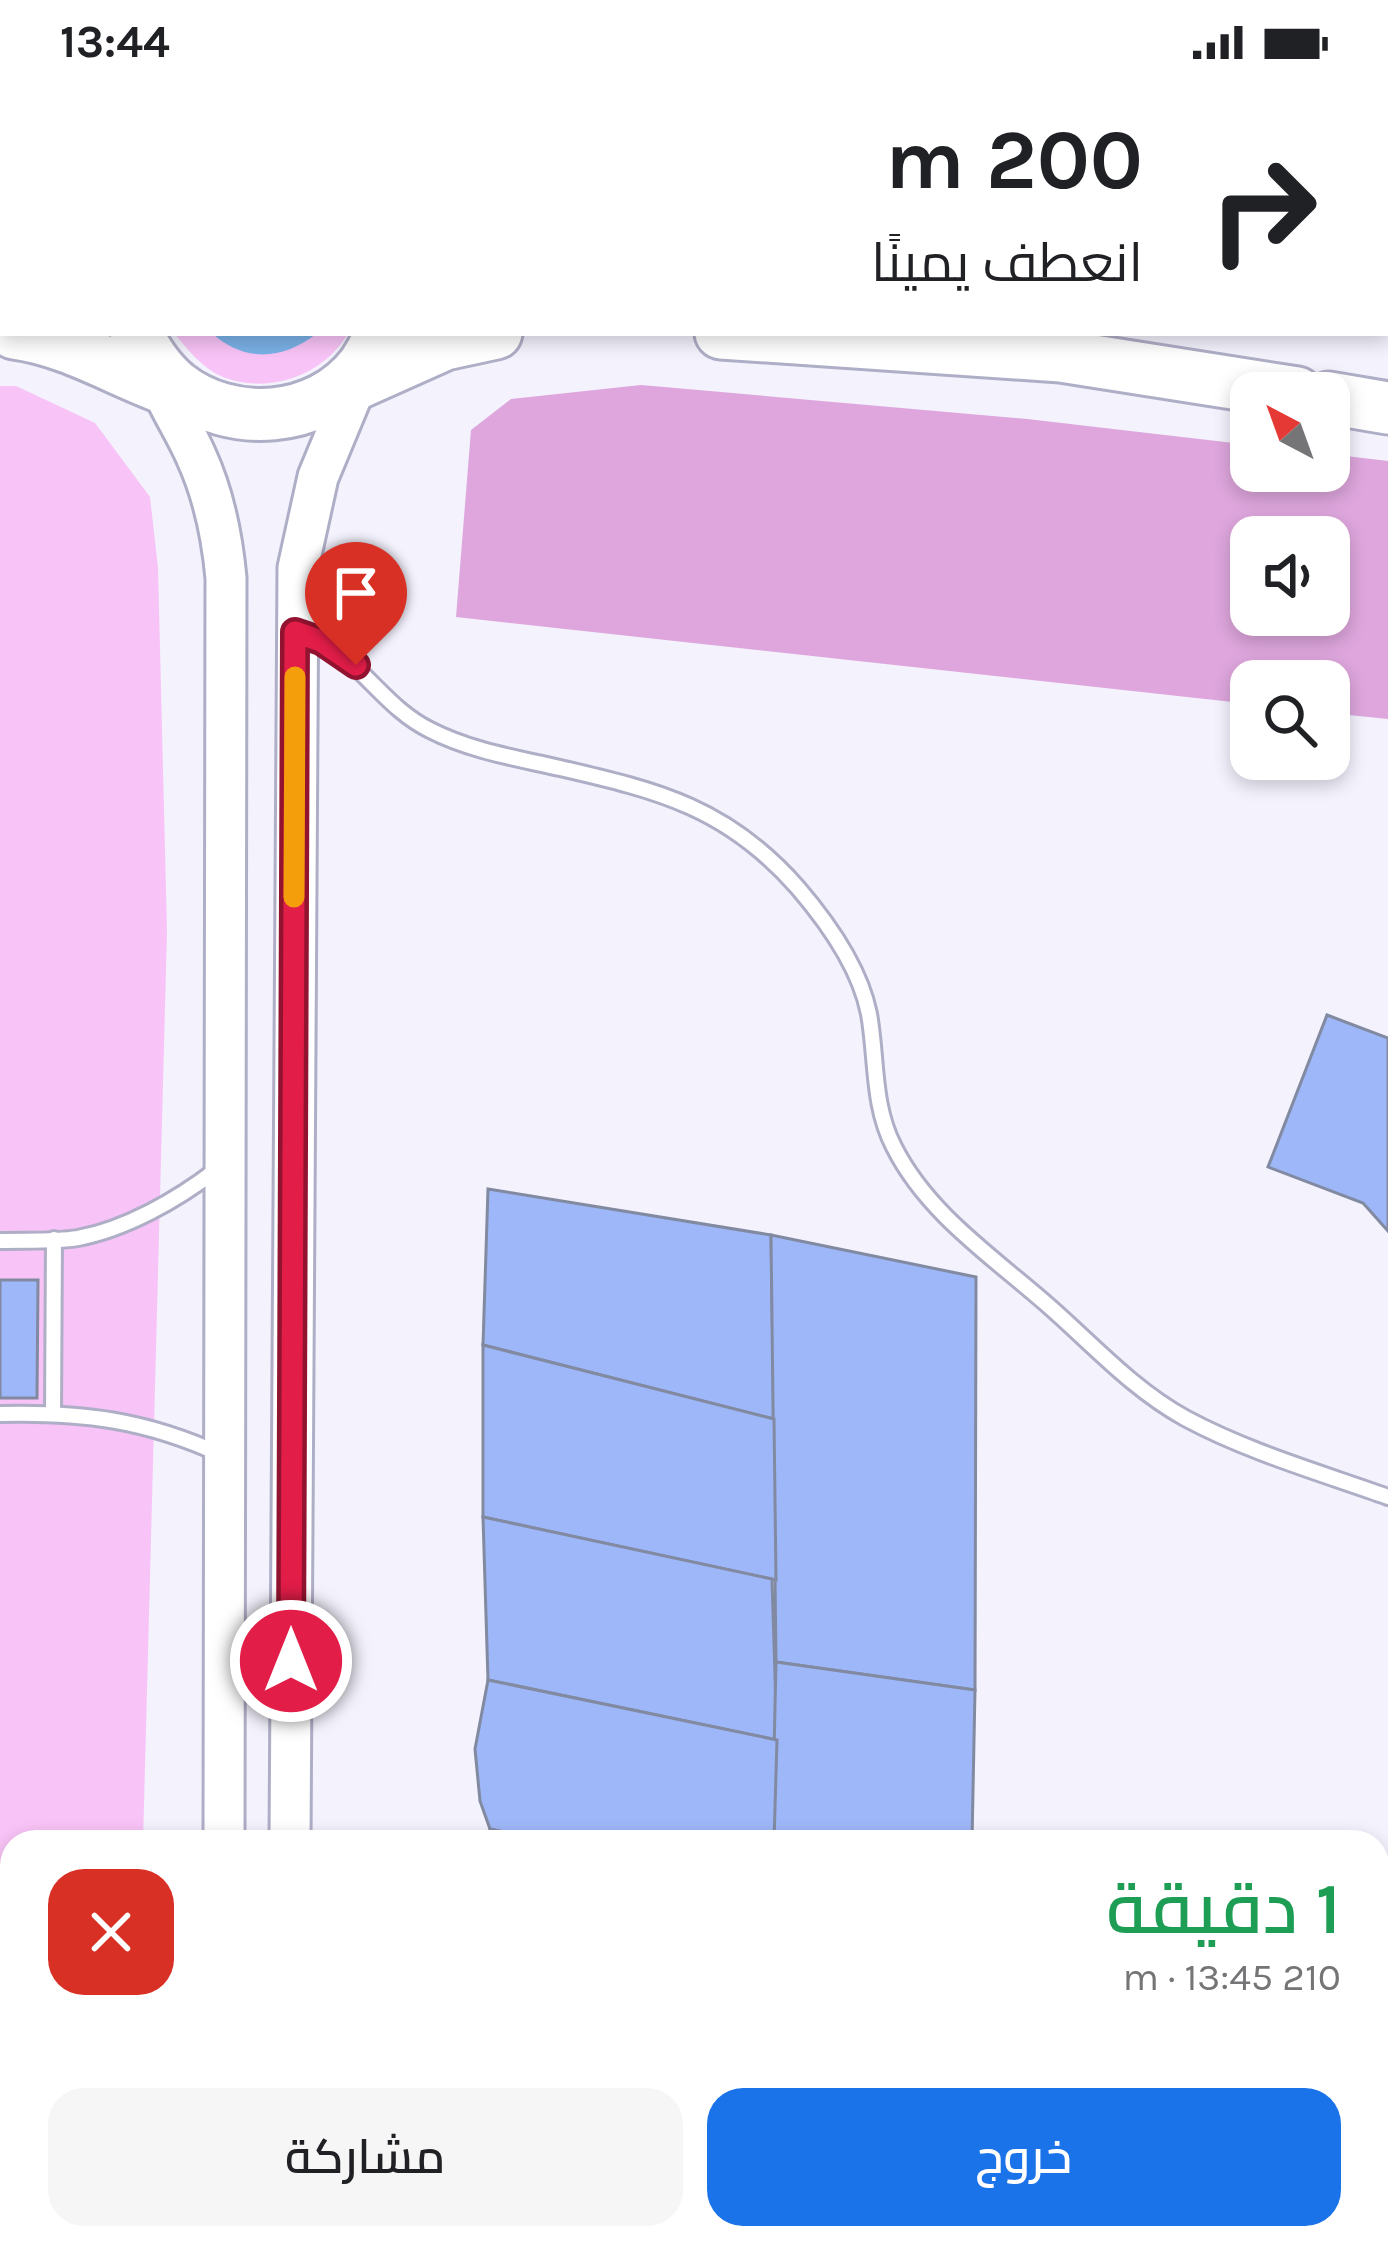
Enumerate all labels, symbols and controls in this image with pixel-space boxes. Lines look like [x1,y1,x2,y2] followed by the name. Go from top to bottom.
[60,16,170,68] text: 13:44
[885,111,1143,209] text: 200 m
[1185,132,1341,288] icon: right
[871,231,1143,295] text: انعطف يمينًا
[1230,372,1350,492] north arrow
[1230,372,1350,780] map controls
[1230,516,1350,636] button: sound
[305,542,407,665] pin
[323,560,389,626] icon: arrive
[1230,660,1350,780] button: search
[228,1598,354,1724] position arrow
[1106,1867,1341,1951] text: 1 دقيقة
[48,1869,174,1995] button: close
[1122,1954,1341,2000] text: 210 m · 13:45
[48,2088,683,2226] button: مشاركة
[707,2088,1341,2226] button: خروج

